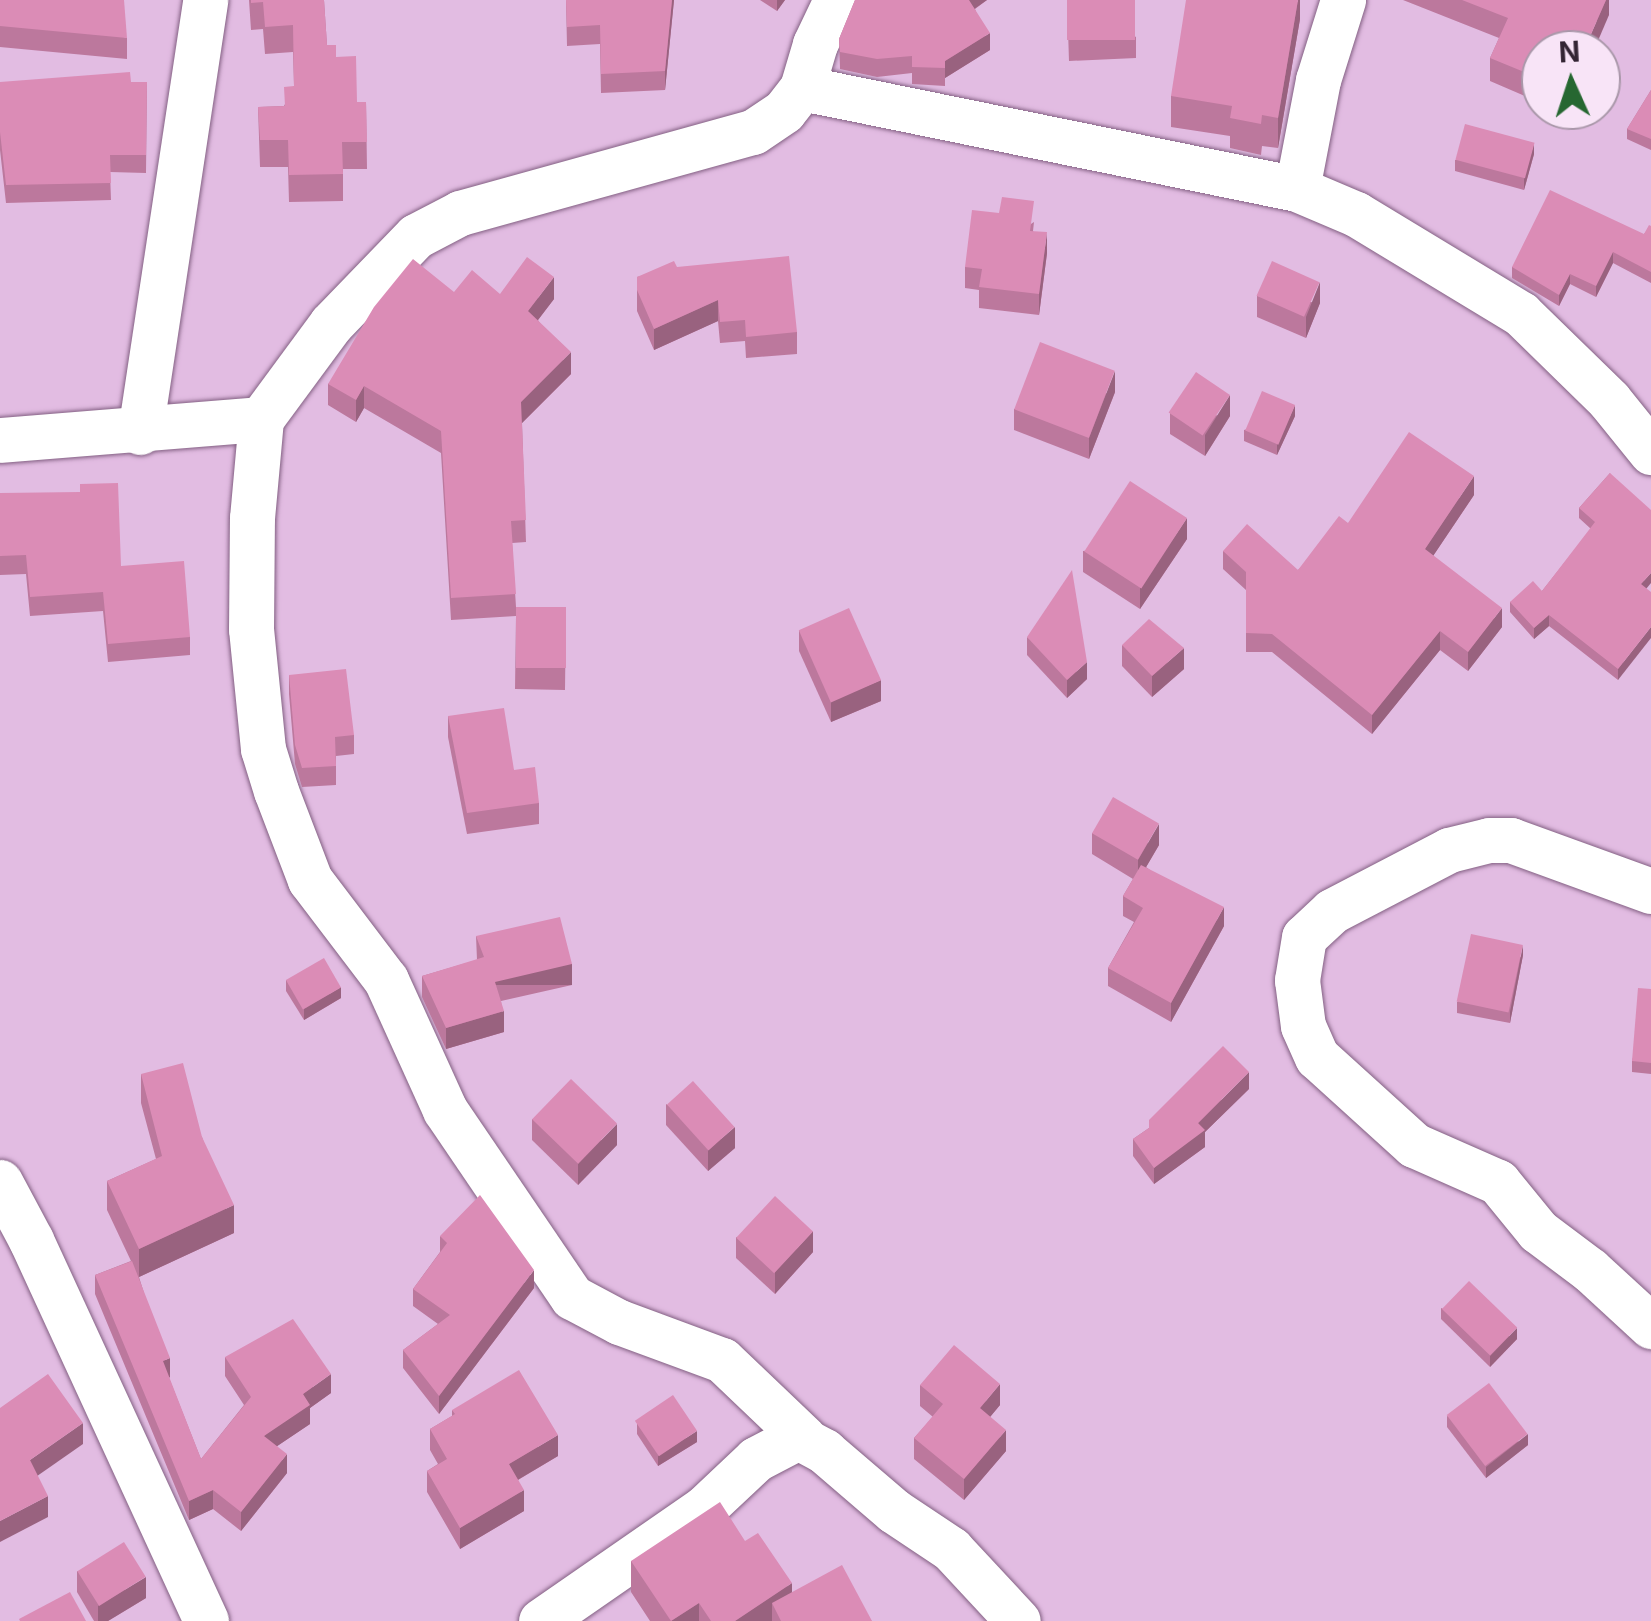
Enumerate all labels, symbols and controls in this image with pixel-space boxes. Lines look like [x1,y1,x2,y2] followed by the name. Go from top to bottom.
[1521,30,1621,130] north arrow
[1558,35,1581,70] text: N

